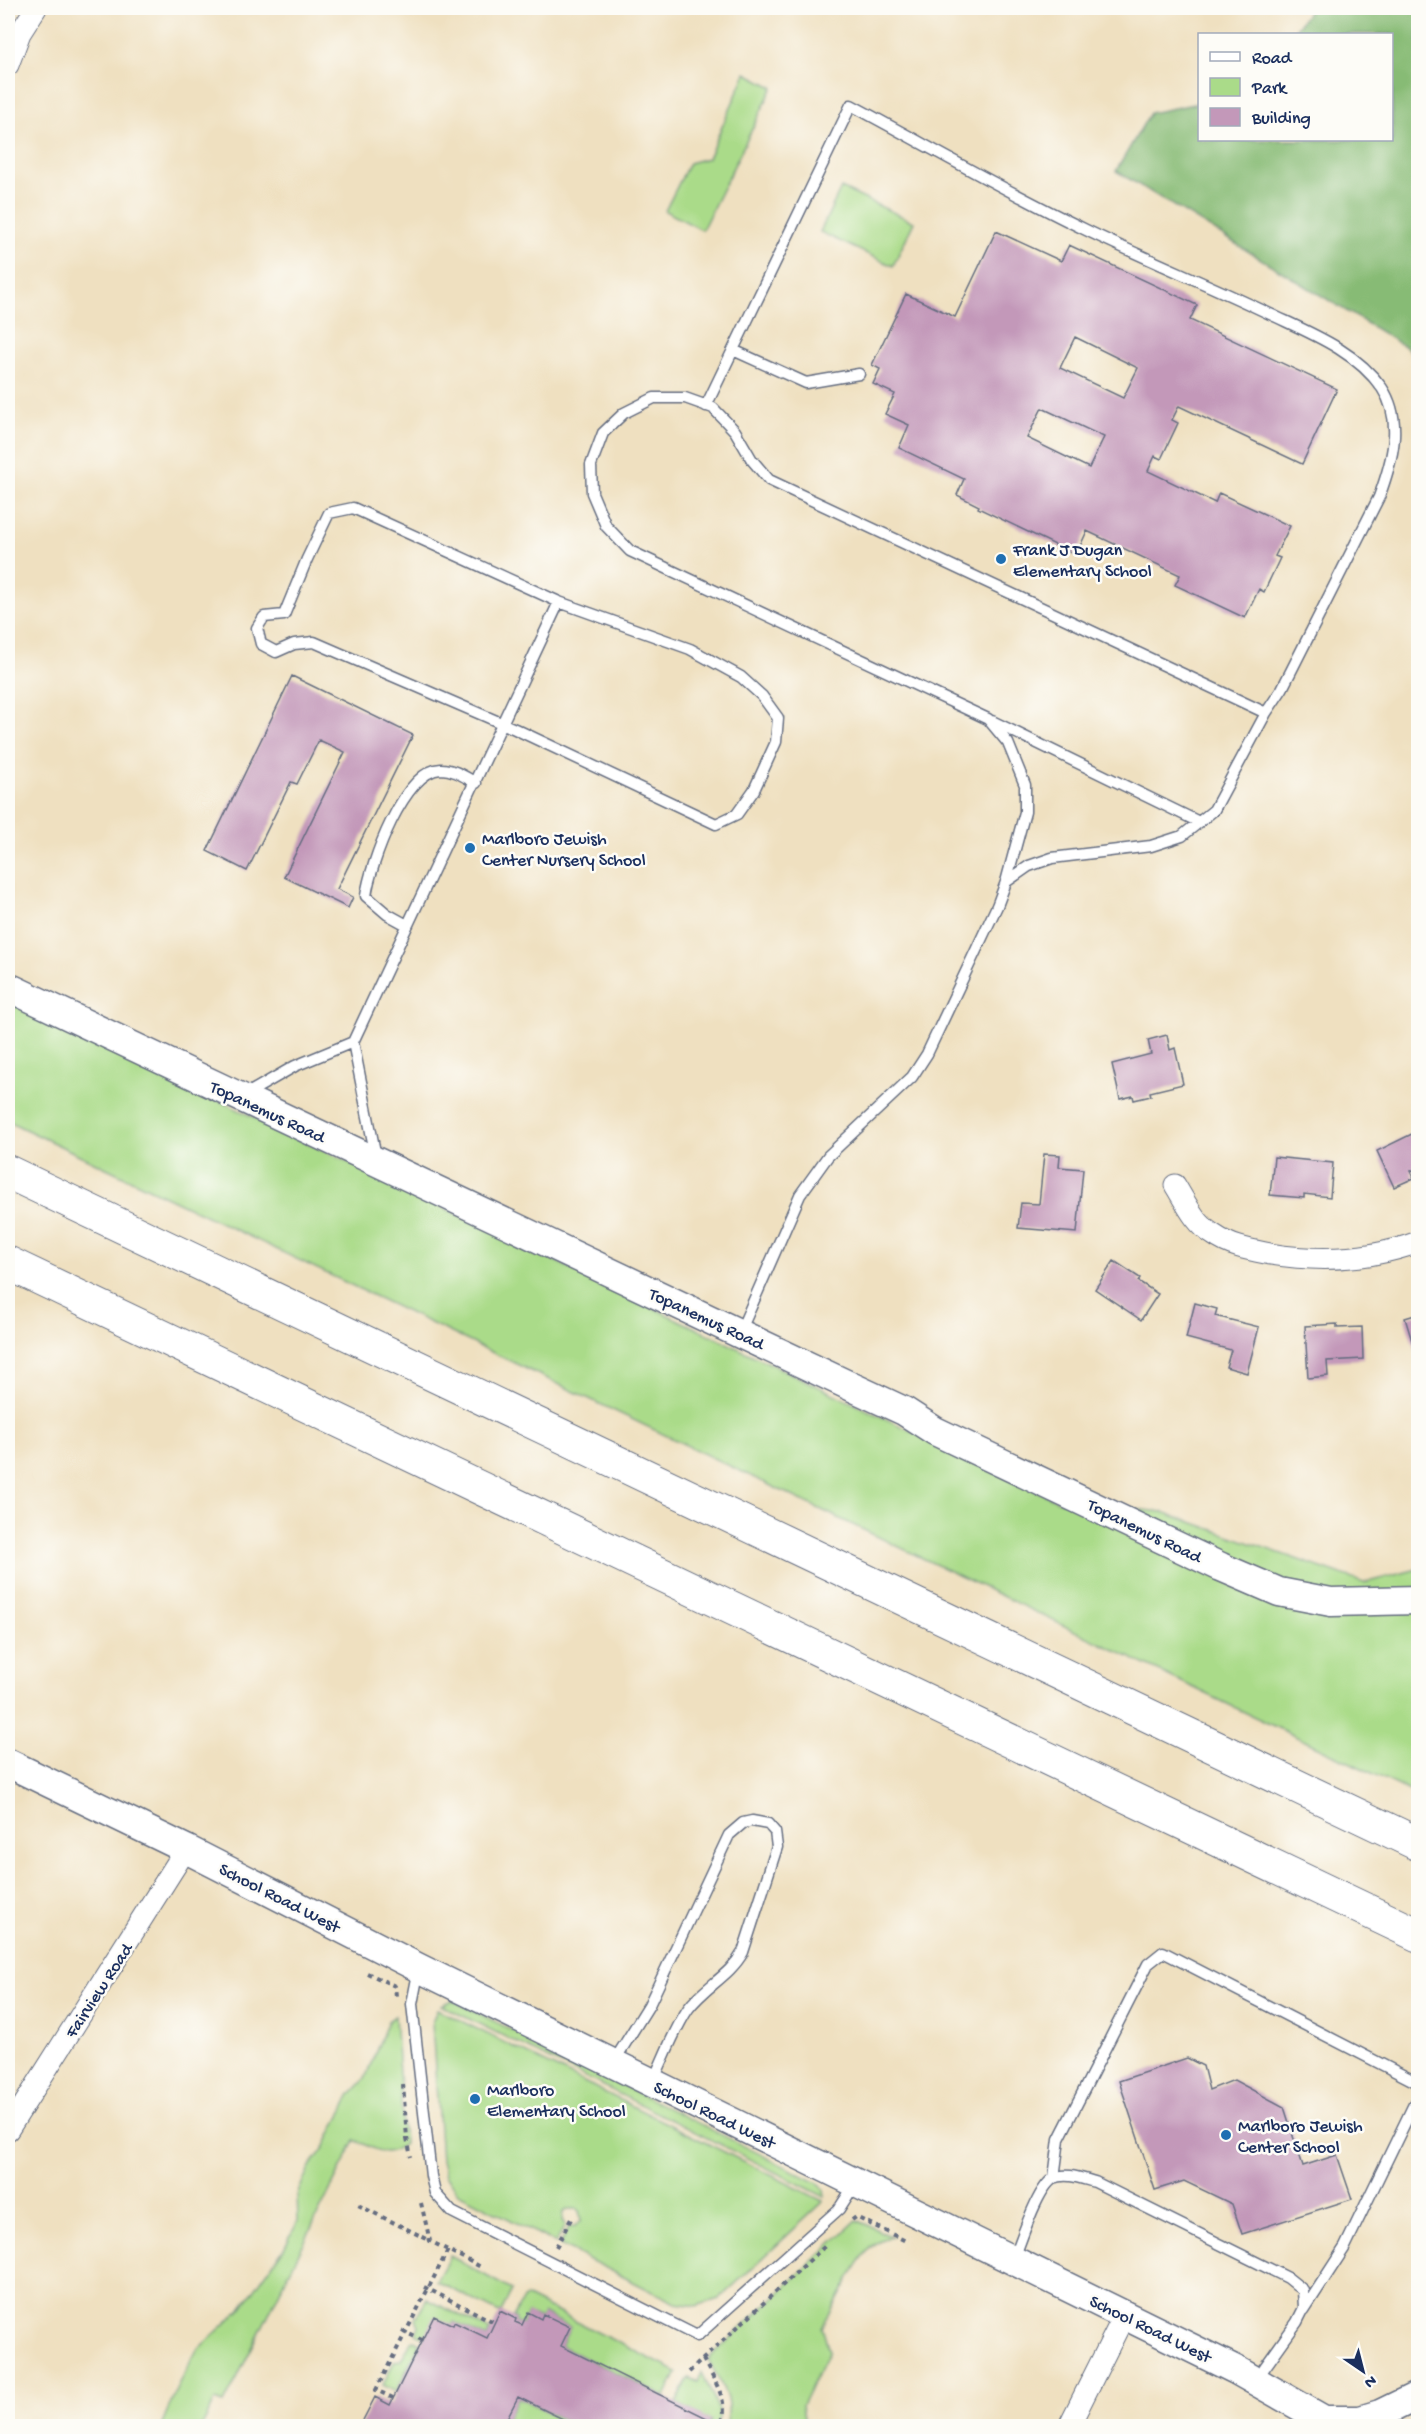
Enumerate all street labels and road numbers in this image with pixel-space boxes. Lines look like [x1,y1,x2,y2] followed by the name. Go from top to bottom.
[205,1077,329,1150] street label: Topanemus Road
[644,1284,768,1357] street label: Topanemus Road
[1082,1495,1206,1570] street label: Topanemus Road
[215,1860,344,1940] street label: School Road West
[61,1939,139,2043] street label: Fairview Road
[649,2078,780,2156] street label: School Road West
[1085,2292,1216,2370] street label: School Road West

